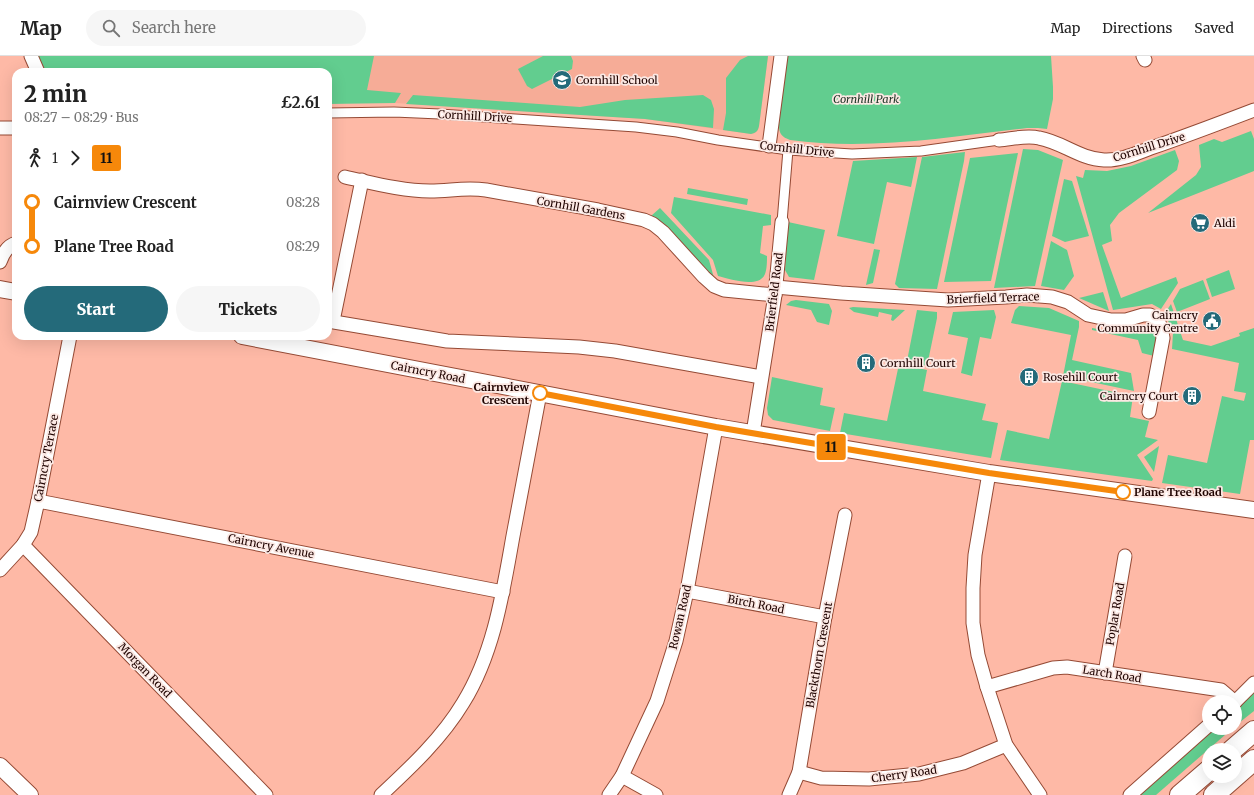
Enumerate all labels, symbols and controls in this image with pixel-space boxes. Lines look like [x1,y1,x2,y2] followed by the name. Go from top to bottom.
[86,10,366,46] search box
[20,16,62,40] text: Map
[100,17,122,39] icon: search
[132,18,216,37] text: Search here
[1050,19,1080,37] text: Map
[1102,19,1172,37] text: Directions
[1194,19,1234,37] text: Saved
[551,69,573,91] school or university icon: Cornhill School
[576,73,658,87] place label: Cornhill School
[24,80,87,108] text: 2 min
[833,92,899,106] park label: Cornhill Park
[281,93,320,112] text: £2.61
[437,107,513,125] street label: Cornhill Drive
[24,109,139,126] text: 08:27 – 08:29 · Bus
[1111,129,1187,165] street label: Cornhill Drive
[759,138,835,160] street label: Cornhill Drive
[24,147,46,169] icon: walk
[64,147,86,169] icon: forward
[100,149,113,167] text: 11
[52,150,58,167] text: 1
[54,193,197,212] text: Cairnview Crescent
[536,193,626,223] street label: Cornhill Gardens
[286,194,320,211] text: 08:28
[1189,212,1211,234] supermarket icon: Aldi
[1213,216,1236,230] place label: Aldi
[54,237,174,256] text: Plane Tree Road
[286,238,320,255] text: 08:29
[762,251,786,332] street label: Brierfield Road
[24,286,168,332] button: Start
[176,286,320,332] button: Tickets
[946,289,1040,307] street label: Brierfield Terrace
[1097,308,1199,335] place label: Cairncry Community Centre
[1201,310,1223,332] public building icon: Cairncry Community Centre
[855,352,877,374] building icon: Cornhill Court
[880,356,956,370] place label: Cornhill Court
[390,358,467,386] street label: Cairncry Road
[1018,366,1040,388] building icon: Rosehill Court
[1043,370,1119,384] place label: Rosehill Court
[474,380,530,407] place label: Cairnview Crescent
[532,385,548,401] marker: Cairnview Crescent
[1181,385,1203,407] building icon: Cairncry Court
[1100,389,1179,403] place label: Cairncry Court
[31,413,61,503] street label: Cairncry Terrace
[813,434,849,460] line badge: 11
[825,438,837,456] text: 11
[1115,484,1131,500] marker: Plane Tree Road
[1134,485,1222,499] place label: Plane Tree Road
[227,531,315,561] street label: Cairncry Avenue
[1103,581,1127,646] street label: Poplar Road
[666,583,694,651] street label: Rowan Road
[726,592,786,616] street label: Birch Road
[803,600,835,709] street label: Blackthorn Crescent
[115,640,175,701] street label: Morgan Road
[1081,662,1143,686] street label: Larch Road
[1202,695,1242,783] map controls
[1202,695,1242,735] button: locate
[1202,743,1242,783] button: layers
[870,762,938,786] street label: Cherry Road

